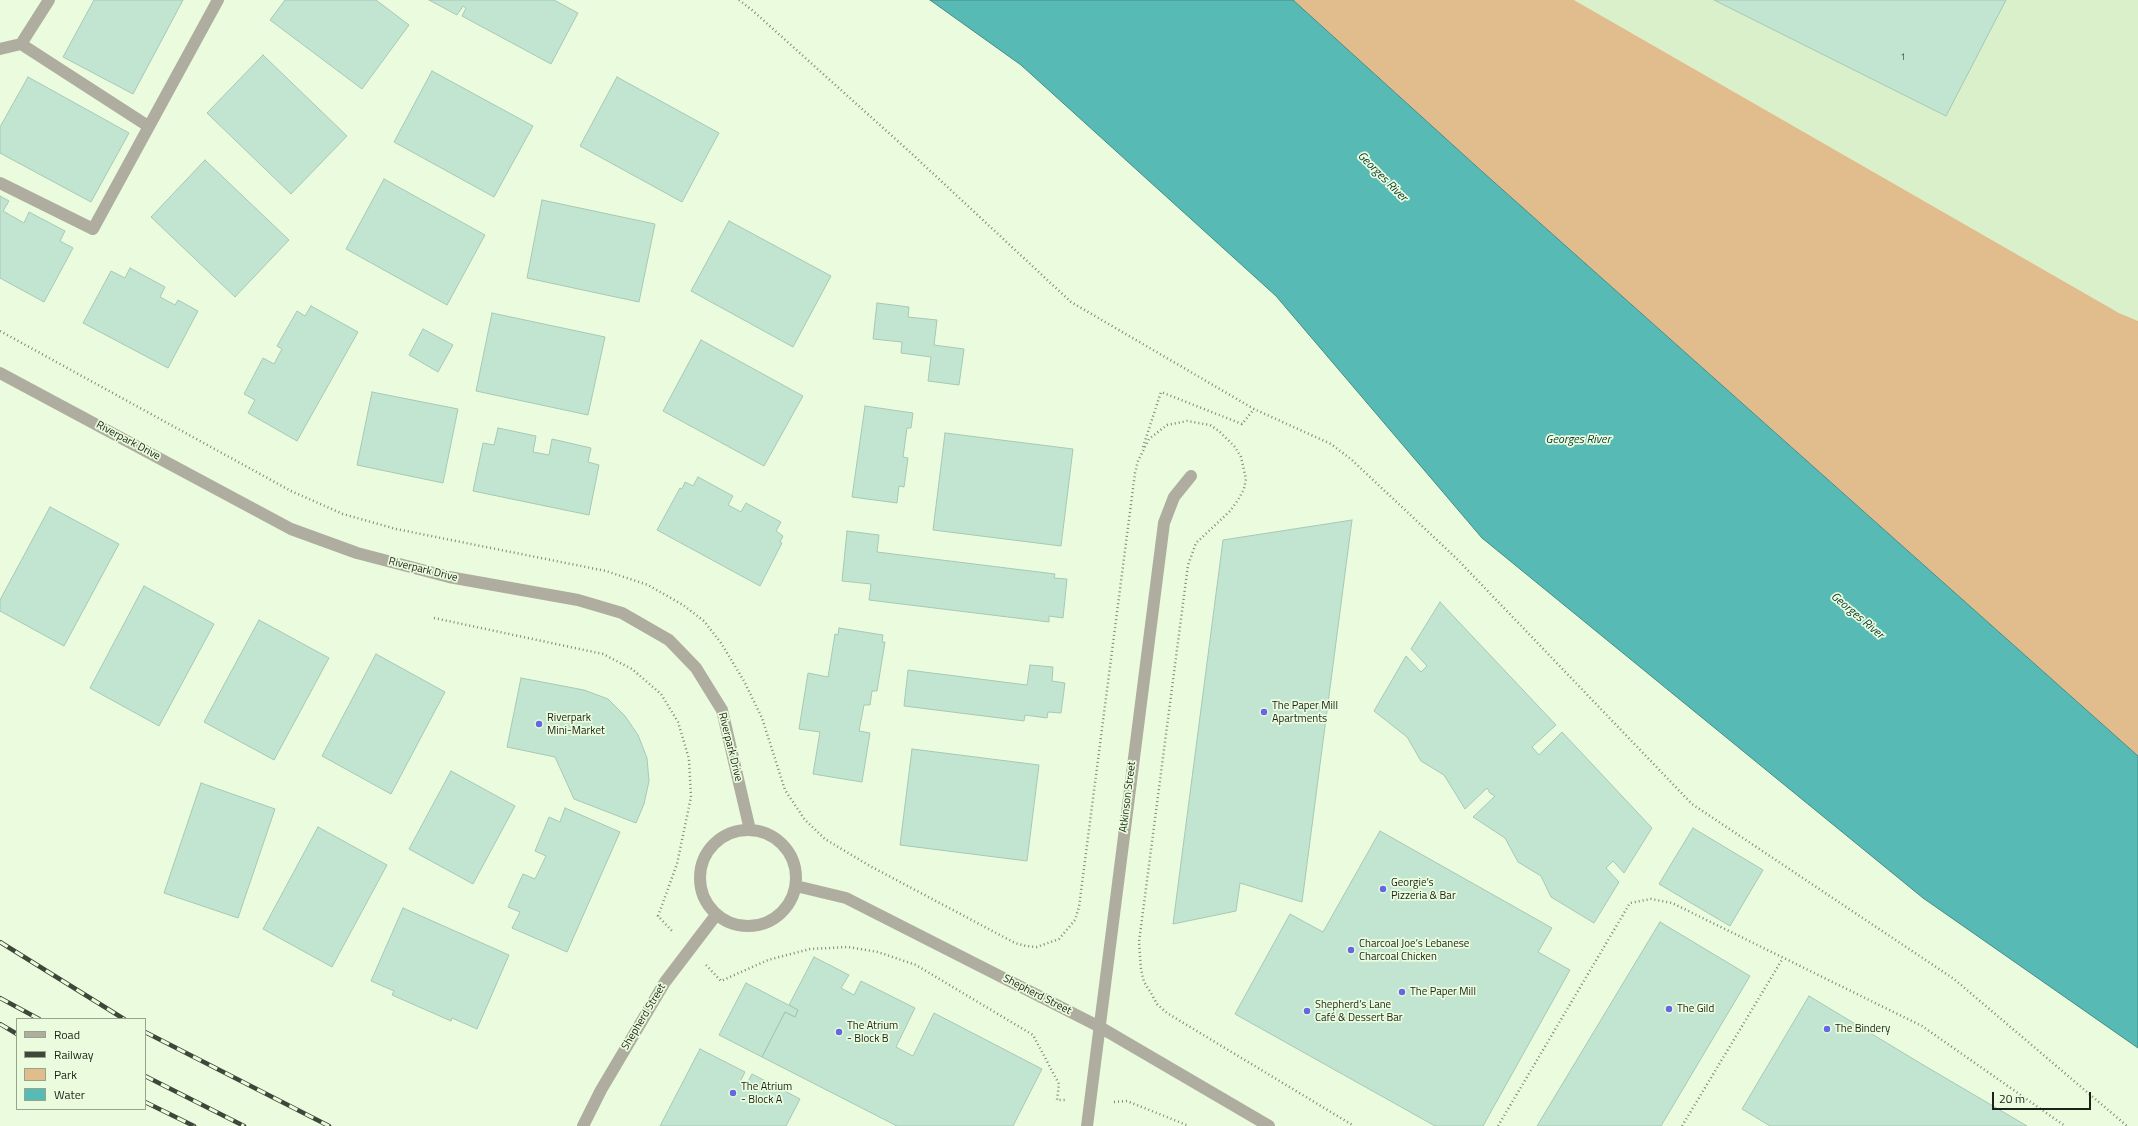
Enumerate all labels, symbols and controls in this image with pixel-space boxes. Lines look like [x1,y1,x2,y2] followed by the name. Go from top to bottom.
[1900,53,1906,63] house number: 1
[1354,149,1410,205] water label: Georges River
[94,419,162,463] street label: Riverpark Drive
[1546,433,1610,447] water label: Georges River
[387,555,459,585] street label: Riverpark Drive
[1828,590,1886,642] water label: Georges River
[1272,699,1338,725] place label: The Paper Mill Apartments
[1259,707,1269,717] marker: The Paper Mill Apartments
[547,711,605,737] place label: Riverpark Mini-Market
[715,711,745,783] street label: Riverpark Drive
[534,719,544,729] marker: Riverpark Mini-Market
[1117,761,1139,833] street label: Atkinson Street
[1391,876,1456,902] place label: Georgie’s Pizzeria & Bar
[1378,884,1388,894] marker: Georgie’s Pizzeria & Bar
[1359,937,1469,963] place label: Charcoal Joe’s Lebanese Charcoal Chicken
[1346,945,1356,955] marker: Charcoal Joe’s Lebanese Charcoal Chicken
[1001,972,1073,1018] street label: Shepherd Street
[619,981,669,1053] street label: Shepherd Street
[1410,985,1476,999] place label: The Paper Mill
[1397,987,1407,997] marker: The Paper Mill
[1315,998,1403,1024] place label: Shepherd’s Lane Café & Dessert Bar
[1677,1002,1714,1016] place label: The Gild
[1664,1004,1674,1014] marker: The Gild
[1302,1006,1312,1016] marker: Shepherd’s Lane Café & Dessert Bar
[16,1018,146,1110] legend
[847,1019,898,1045] place label: The Atrium - Block B
[1835,1022,1890,1036] place label: The Bindery
[1822,1024,1832,1034] marker: The Bindery
[54,1025,80,1044] text: Road
[834,1027,844,1037] marker: The Atrium - Block B
[54,1045,94,1064] text: Railway
[54,1065,77,1084] text: Park
[741,1080,792,1106] place label: The Atrium - Block A
[1994,1084,2093,1110] scale bar
[54,1085,85,1104] text: Water
[728,1088,738,1098] marker: The Atrium - Block A
[1999,1089,2025,1108] text: 20 m

